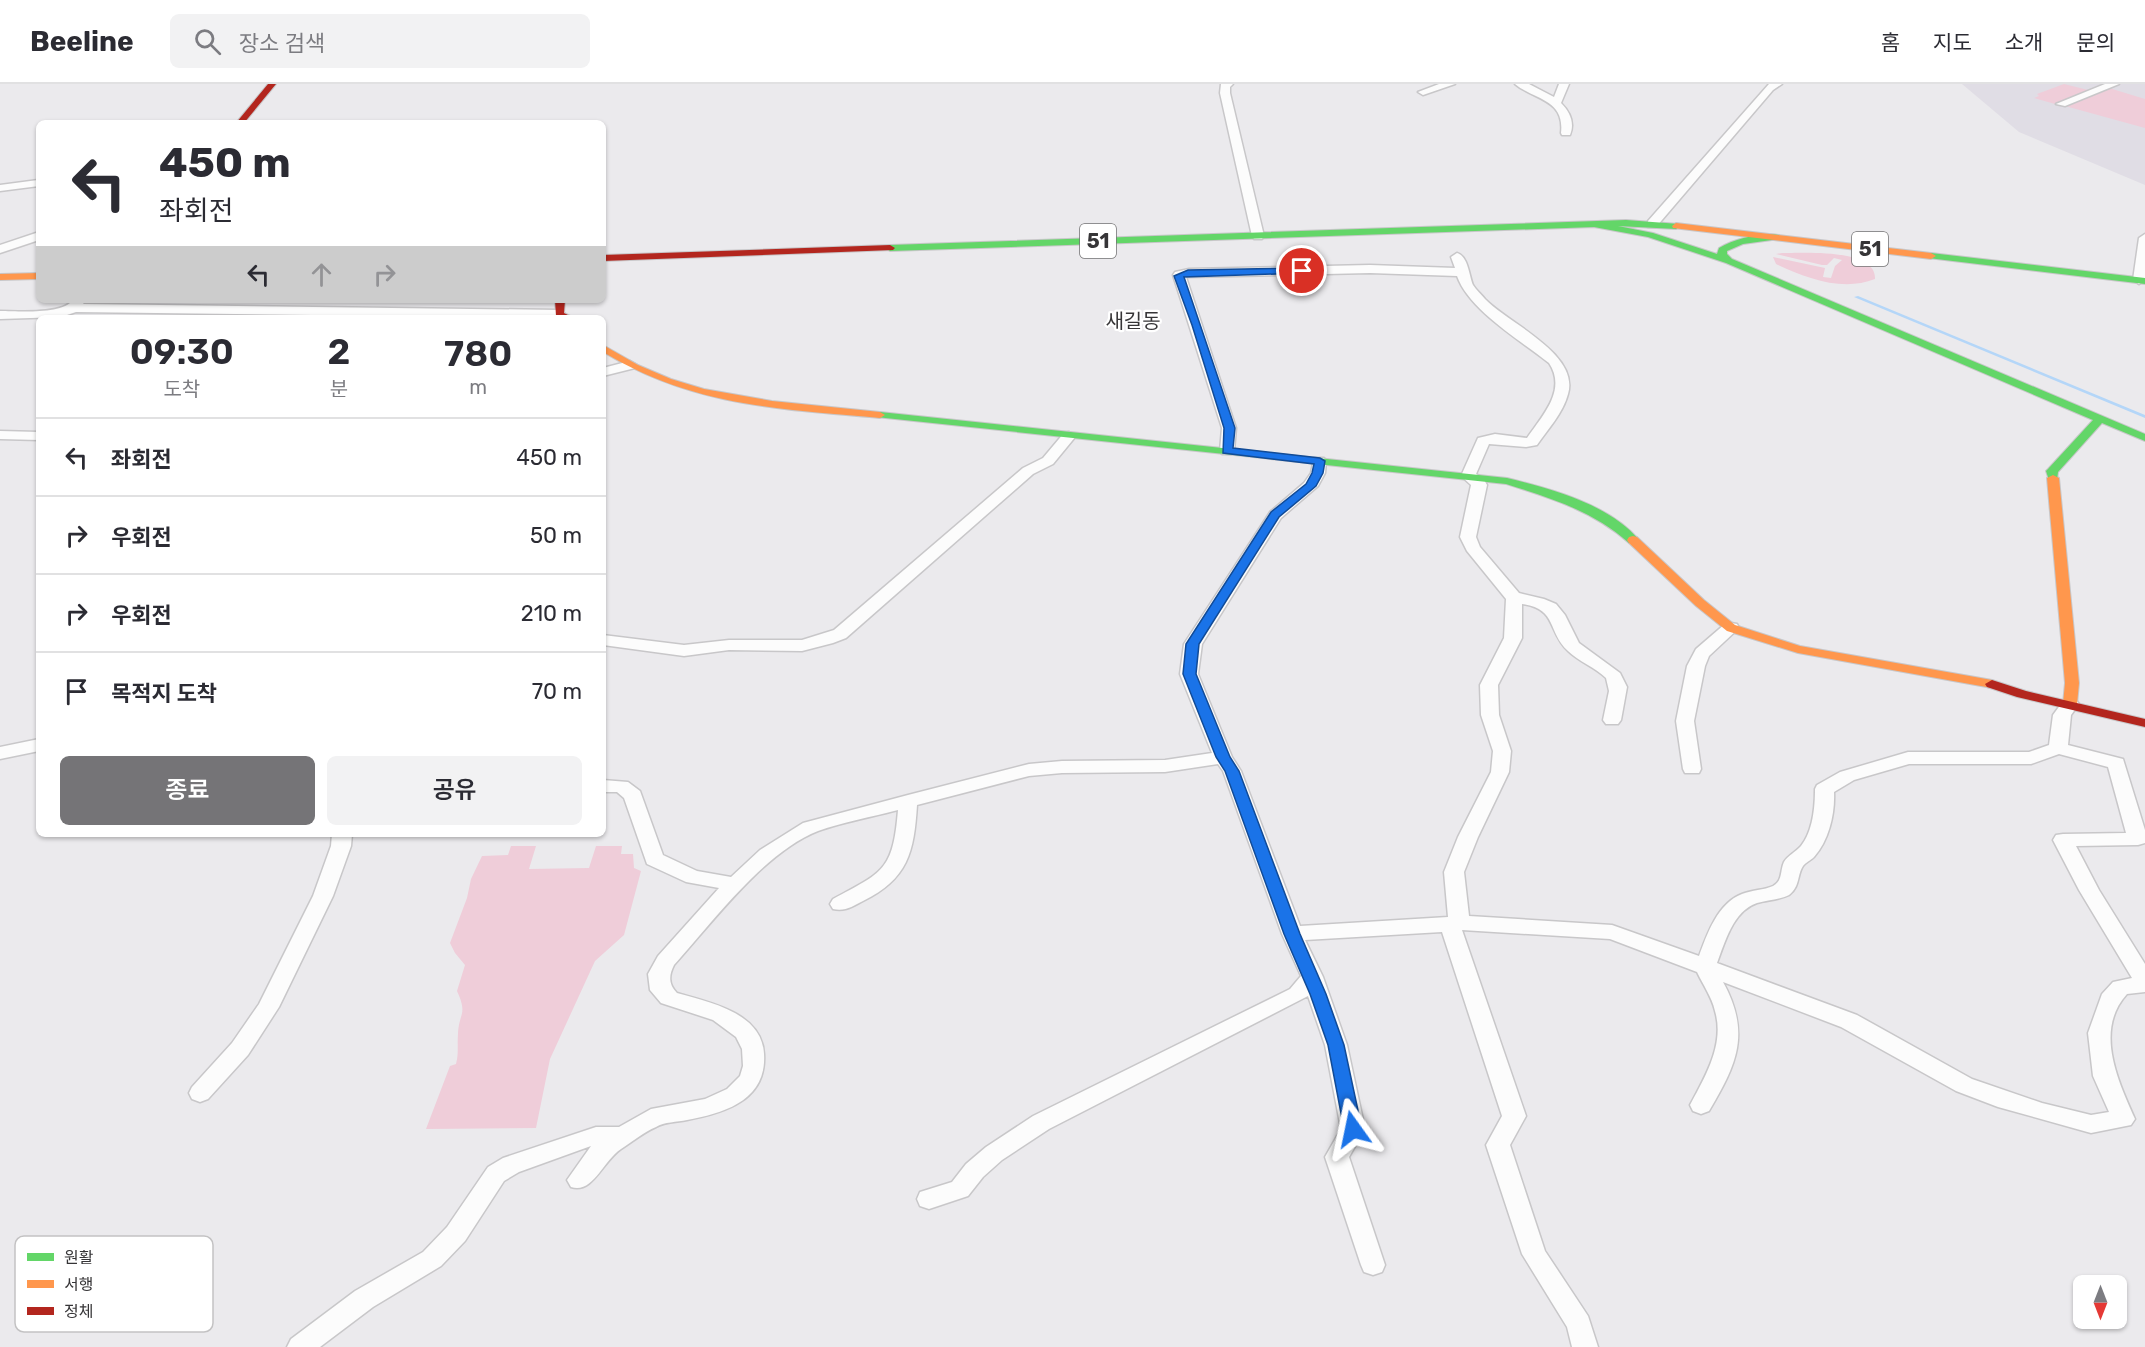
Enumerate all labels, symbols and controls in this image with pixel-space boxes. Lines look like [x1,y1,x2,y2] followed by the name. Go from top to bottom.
[170,14,590,68] search box
[30,25,134,58] text: Beeline
[191,25,224,58] icon: search
[239,30,325,57] text: 장소 검색
[1881,30,1900,55] text: 홈
[1933,30,1972,55] text: 지도
[2005,30,2043,55] text: 소개
[2076,30,2115,55] text: 문의
[159,138,291,188] text: 450 m
[60,144,138,222] icon: left
[159,195,234,227] text: 좌회전
[1080,224,1116,258] road number: 51
[1852,232,1888,266] road number: 51
[1276,245,1327,296] pin
[1285,254,1318,287] icon: arrive
[242,258,275,291] icon: left
[305,258,338,291] icon: ahead
[368,258,401,291] icon: right
[1105,309,1161,333] district label: 새길동
[130,330,234,373] text: 09:30
[328,330,350,373] text: 2
[444,332,512,375] text: 780
[469,375,487,399] text: m
[163,377,200,401] text: 도착
[330,377,348,401] text: 분
[60,441,93,474] icon: left
[516,444,582,471] text: 450 m
[111,446,172,473] text: 좌회전
[60,519,93,552] icon: right
[530,522,582,549] text: 50 m
[111,524,172,551] text: 우회전
[60,597,93,630] icon: right
[521,600,582,627] text: 210 m
[111,602,172,629] text: 우회전
[60,675,93,708] icon: arrive
[532,678,582,705] text: 70 m
[111,680,217,707] text: 목적지 도착
[60,756,315,825] button: 종료
[327,756,582,825] button: 공유
[1321,1097,1385,1161] position arrow
[15,1236,213,1332] legend
[64,1248,94,1267] text: 원활
[64,1275,93,1294] text: 서행
[2073,1275,2127,1329] north arrow
[2073,1275,2127,1329] map controls
[64,1302,93,1321] text: 정체

